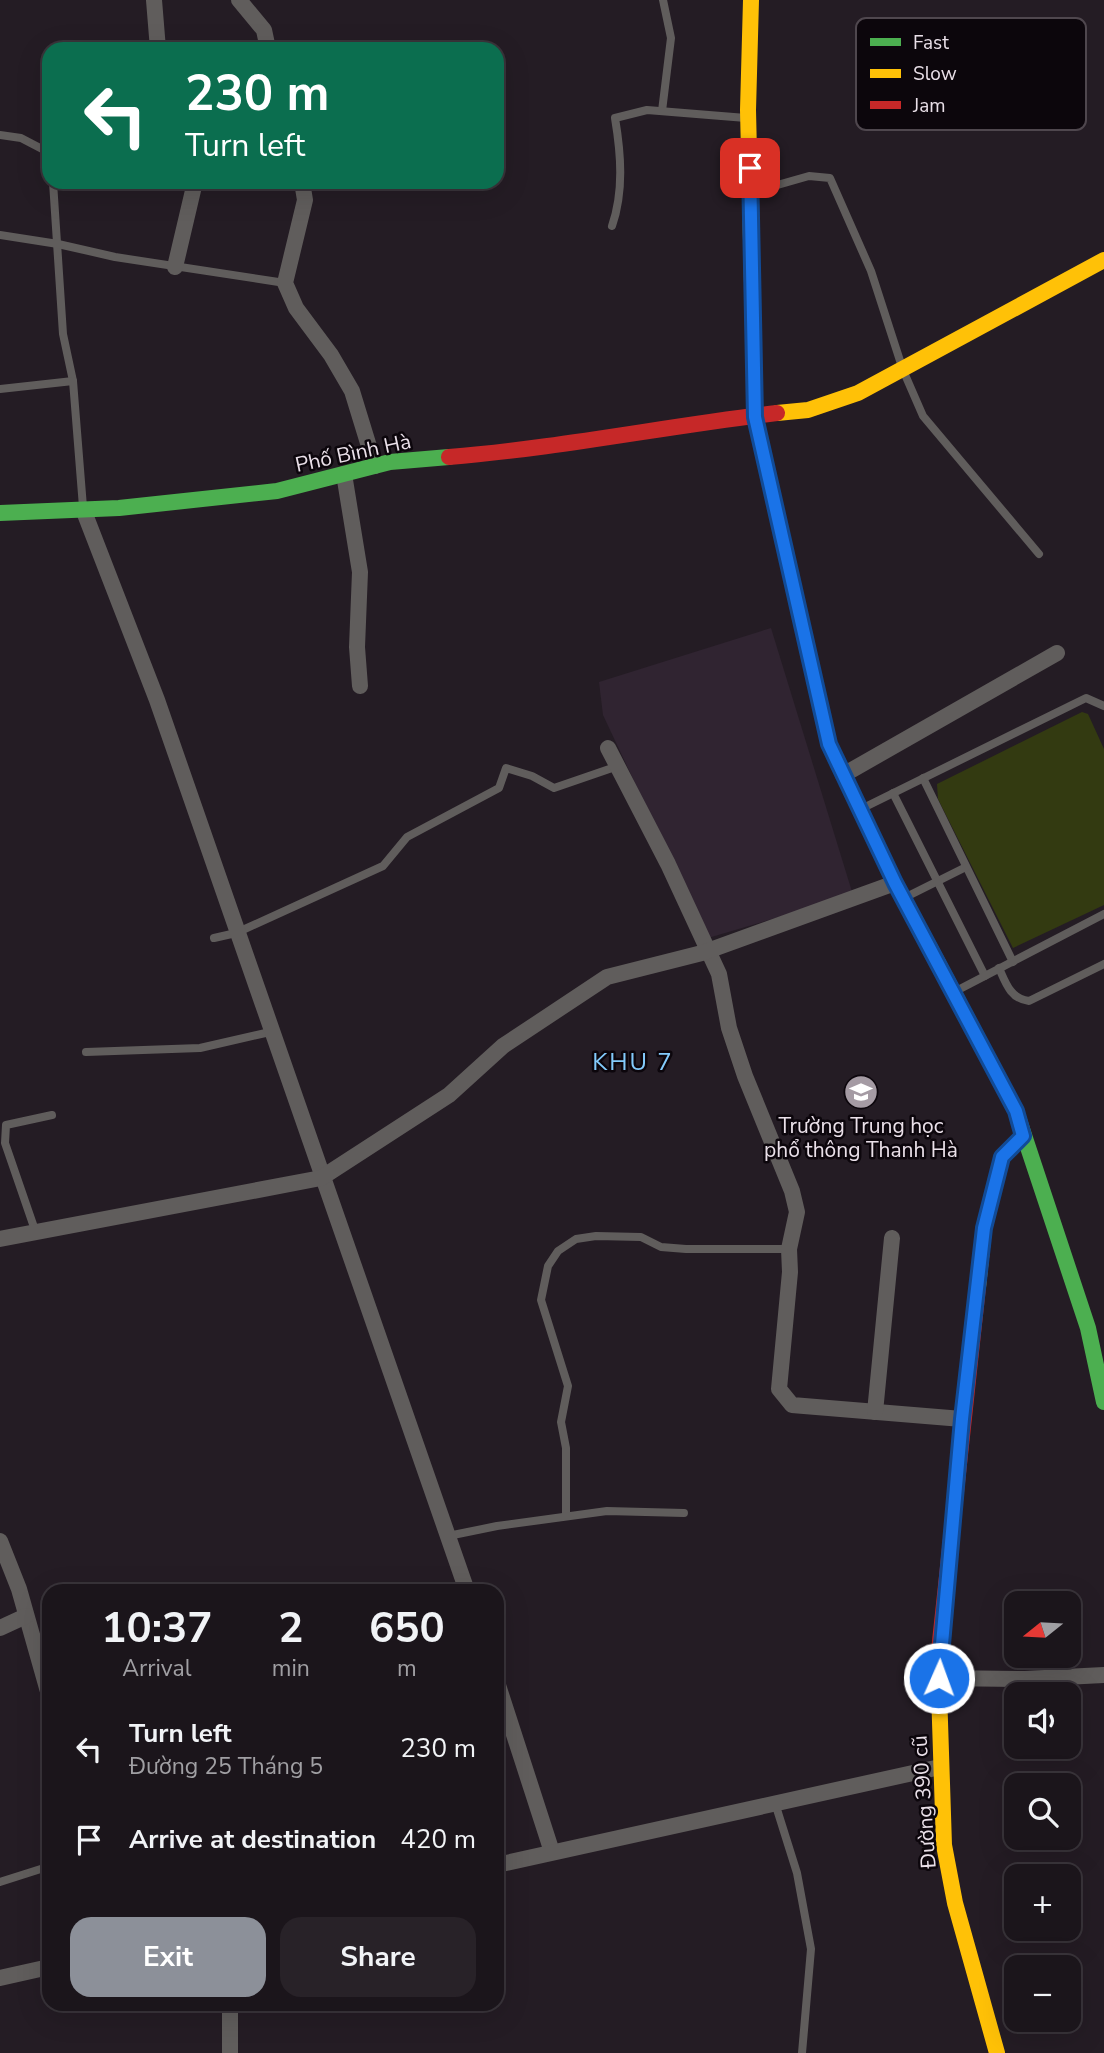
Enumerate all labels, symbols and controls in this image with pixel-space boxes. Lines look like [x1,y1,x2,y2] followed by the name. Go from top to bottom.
[856,18,1086,130] legend
[913,30,949,56] text: Fast
[185,60,329,127] text: 230 m
[913,61,957,87] text: Slow
[70,70,161,161] icon: left
[912,93,946,119] text: Jam
[185,124,305,167] text: Turn left
[720,138,780,198] pin
[731,149,769,187] icon: arrive
[293,427,413,479] street label: Phố Bình Hà
[592,1046,674,1078] district label: KHU 7
[842,1073,880,1111] school or university icon: Trường Trung học phổ thông Thanh Hà
[764,1112,958,1164] place label: Trường Trung học phổ thông Thanh Hà
[1004,1591,1082,1668] north arrow
[1004,1591,1081,2032] map controls
[101,1600,212,1657] text: 10:37
[278,1600,303,1657] text: 2
[369,1600,445,1657] text: 650
[902,1641,976,1715] position arrow
[122,1653,191,1684] text: Arrival
[272,1653,310,1684] text: min
[397,1653,417,1684] text: m
[1004,1682,1081,1759] button: sound
[129,1716,232,1751] text: Turn left
[70,1730,108,1768] icon: left
[400,1731,476,1766] text: 230 m
[905,1734,943,1870] street label: Đường 390 cũ
[129,1751,323,1782] text: Đường 25 Tháng 5
[1004,1773,1081,1850] button: search
[70,1821,108,1859] icon: arrive
[129,1822,376,1857] text: Arrive at destination
[400,1822,476,1857] text: 420 m
[1004,1864,1081,1941] button: +
[70,1917,266,1997] button: Exit
[280,1917,476,1997] button: Share
[1004,1955,1081,2032] button: −

